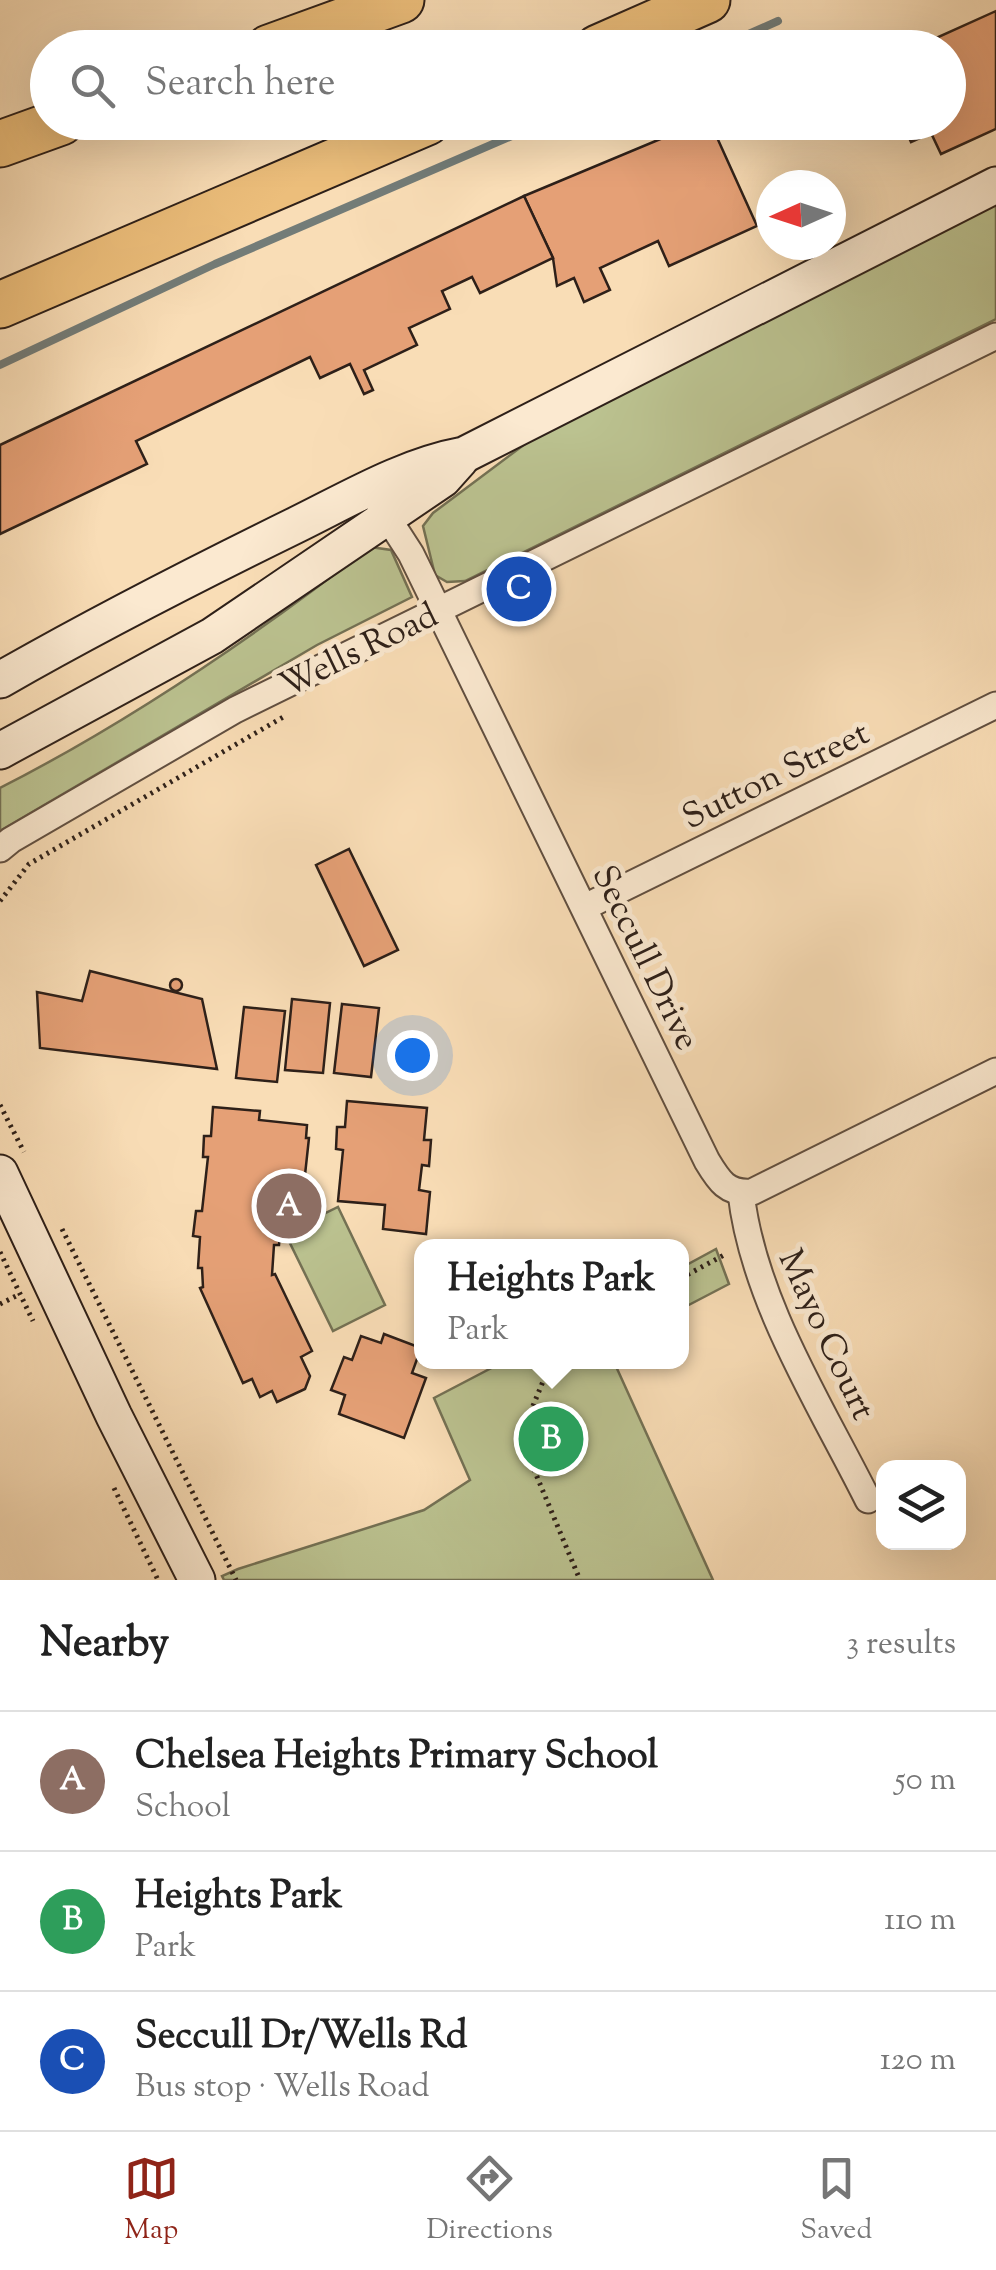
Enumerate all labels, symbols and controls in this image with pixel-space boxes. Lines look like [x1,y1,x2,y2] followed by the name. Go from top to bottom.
[30,30,966,140] search box
[65,58,120,113] icon: search
[145,58,336,112] text: Search here
[756,170,846,260] north arrow
[486,552,552,626] pin: C
[272,592,448,713] street label: Wells Road
[674,710,879,844] street label: Sutton Street
[577,857,711,1060] street label: Seccull Drive
[387,1030,438,1081] your location
[256,1168,322,1244] pin: A
[414,1239,689,1369] popup
[763,1242,887,1429] street label: Mayo Court
[448,1254,655,1308] text: Heights Park
[448,1308,509,1354] text: Park
[518,1402,584,1476] pin: B
[876,1460,966,1550] map controls
[876,1460,966,1550] button: layers
[40,1615,169,1675] text: Nearby
[846,1622,956,1668] text: 3 results
[135,1731,658,1785] text: Chelsea Heights Primary School
[60,1758,85,1804] text: A
[895,1758,956,1804] text: 50 m
[135,1785,231,1831] text: School
[135,1871,343,1925] text: Heights Park
[62,1898,83,1944] text: B
[884,1898,956,1944] text: 110 m
[135,1925,196,1971] text: Park
[135,2011,468,2065] text: Seccull Dr/Wells Rd
[60,2038,85,2084] text: C
[880,2038,956,2084] text: 120 m
[135,2065,430,2111] text: Bus stop · Wells Road
[124,2151,179,2251] tab: Map
[426,2151,553,2251] tab: Directions
[800,2151,872,2251] tab: Saved

